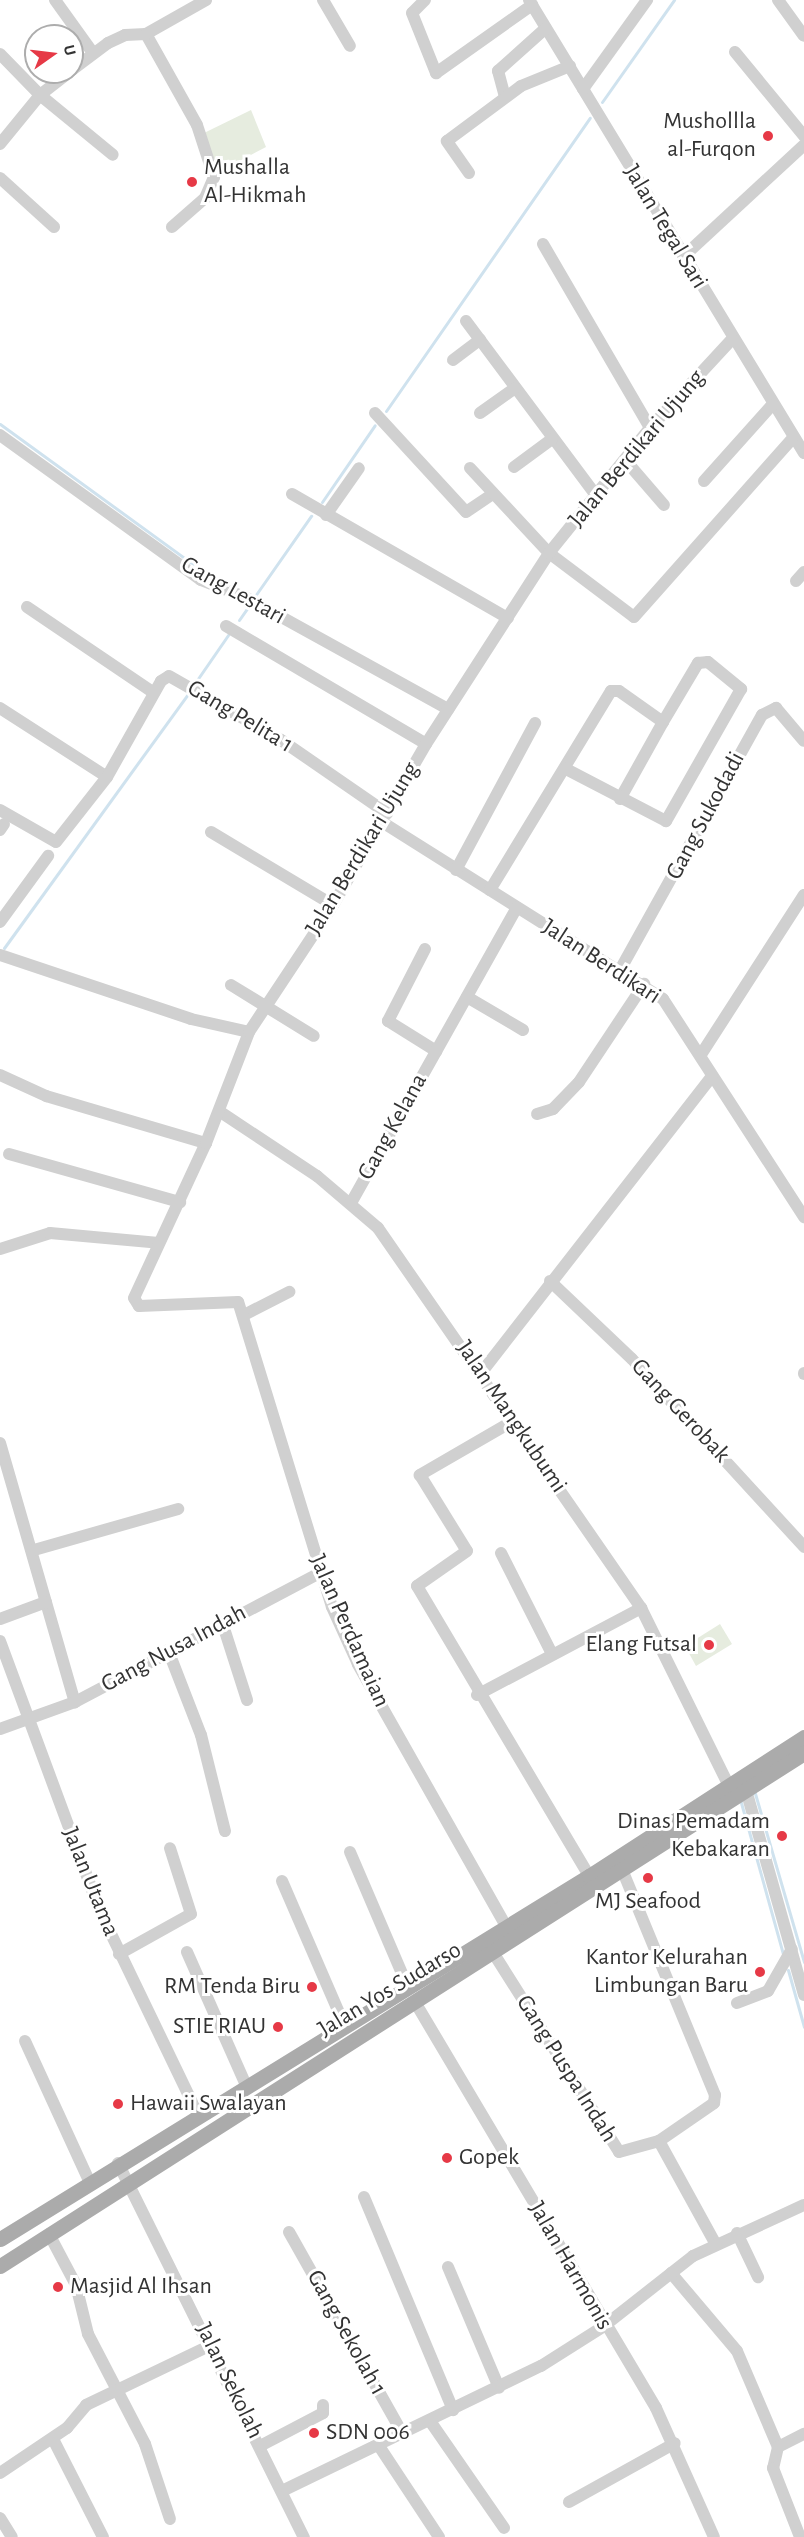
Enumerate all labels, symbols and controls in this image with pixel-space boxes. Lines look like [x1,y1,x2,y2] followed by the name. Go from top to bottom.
[24,24,84,84] north arrow
[61,43,79,57] text: U
[663,108,756,164] place label: Mushollla al-Furqon
[761,129,775,143] marker: Mushollla al-Furqon
[204,154,306,210] place label: Mushalla Al-Hikmah
[617,160,713,294] street label: Jalan Tegal Sari
[185,175,199,189] marker: Mushalla Al-Hikmah
[563,364,711,534] street label: Jalan Berdikari Ujung
[176,551,290,631] street label: Gang Lestari
[182,674,298,760] street label: Gang Pelita 1
[660,747,752,885] street label: Gang Sukodadi
[300,757,426,941] street label: Jalan Berdikari Ujung
[536,913,666,1011] street label: Jalan Berdikari
[352,1069,434,1185] street label: Gang Kelana
[449,1335,573,1499] street label: Jalan Mangkubumi
[624,1353,736,1469] street label: Gang Gerobak
[302,1550,396,1712] street label: Jalan Perdamaian
[97,1599,251,1699] street label: Gang Nusa Indah
[586,1631,697,1659] place label: Elang Futsal
[702,1638,716,1652] marker: Elang Futsal
[617,1808,770,1864] place label: Dinas Pemadam Kebakaran
[55,1823,125,1941] street label: Jalan Utama
[775,1829,789,1843] marker: Dinas Pemadam Kebakaran
[641,1871,655,1885] marker: MJ Seafood
[595,1888,701,1916] place label: MJ Seafood
[313,1936,467,2044] street label: Jalan Yos Sudarso
[585,1944,748,2000] place label: Kantor Kelurahan Limbungan Baru
[753,1965,767,1979] marker: Kantor Kelurahan Limbungan Baru
[164,1973,300,2001] place label: RM Tenda Biru
[305,1980,319,1994] marker: RM Tenda Biru
[509,1990,623,2148] street label: Gang Puspa Indah
[173,2013,266,2041] place label: STIE RIAU
[271,2020,285,2034] marker: STIE RIAU
[130,2090,287,2118] place label: Hawaii Swalayan
[111,2097,125,2111] marker: Hawaii Swalayan
[459,2144,519,2172] place label: Gopek
[440,2151,454,2165] marker: Gopek
[522,2197,618,2335] street label: Jalan Harmonis
[300,2265,392,2401] street label: Gang Sekolah 1
[70,2273,212,2301] place label: Masjid Al Ihsan
[51,2280,65,2294] marker: Masjid Al Ihsan
[189,2319,269,2443] street label: Jalan Sekolah
[326,2419,410,2447] place label: SDN 006
[307,2426,321,2440] marker: SDN 006

